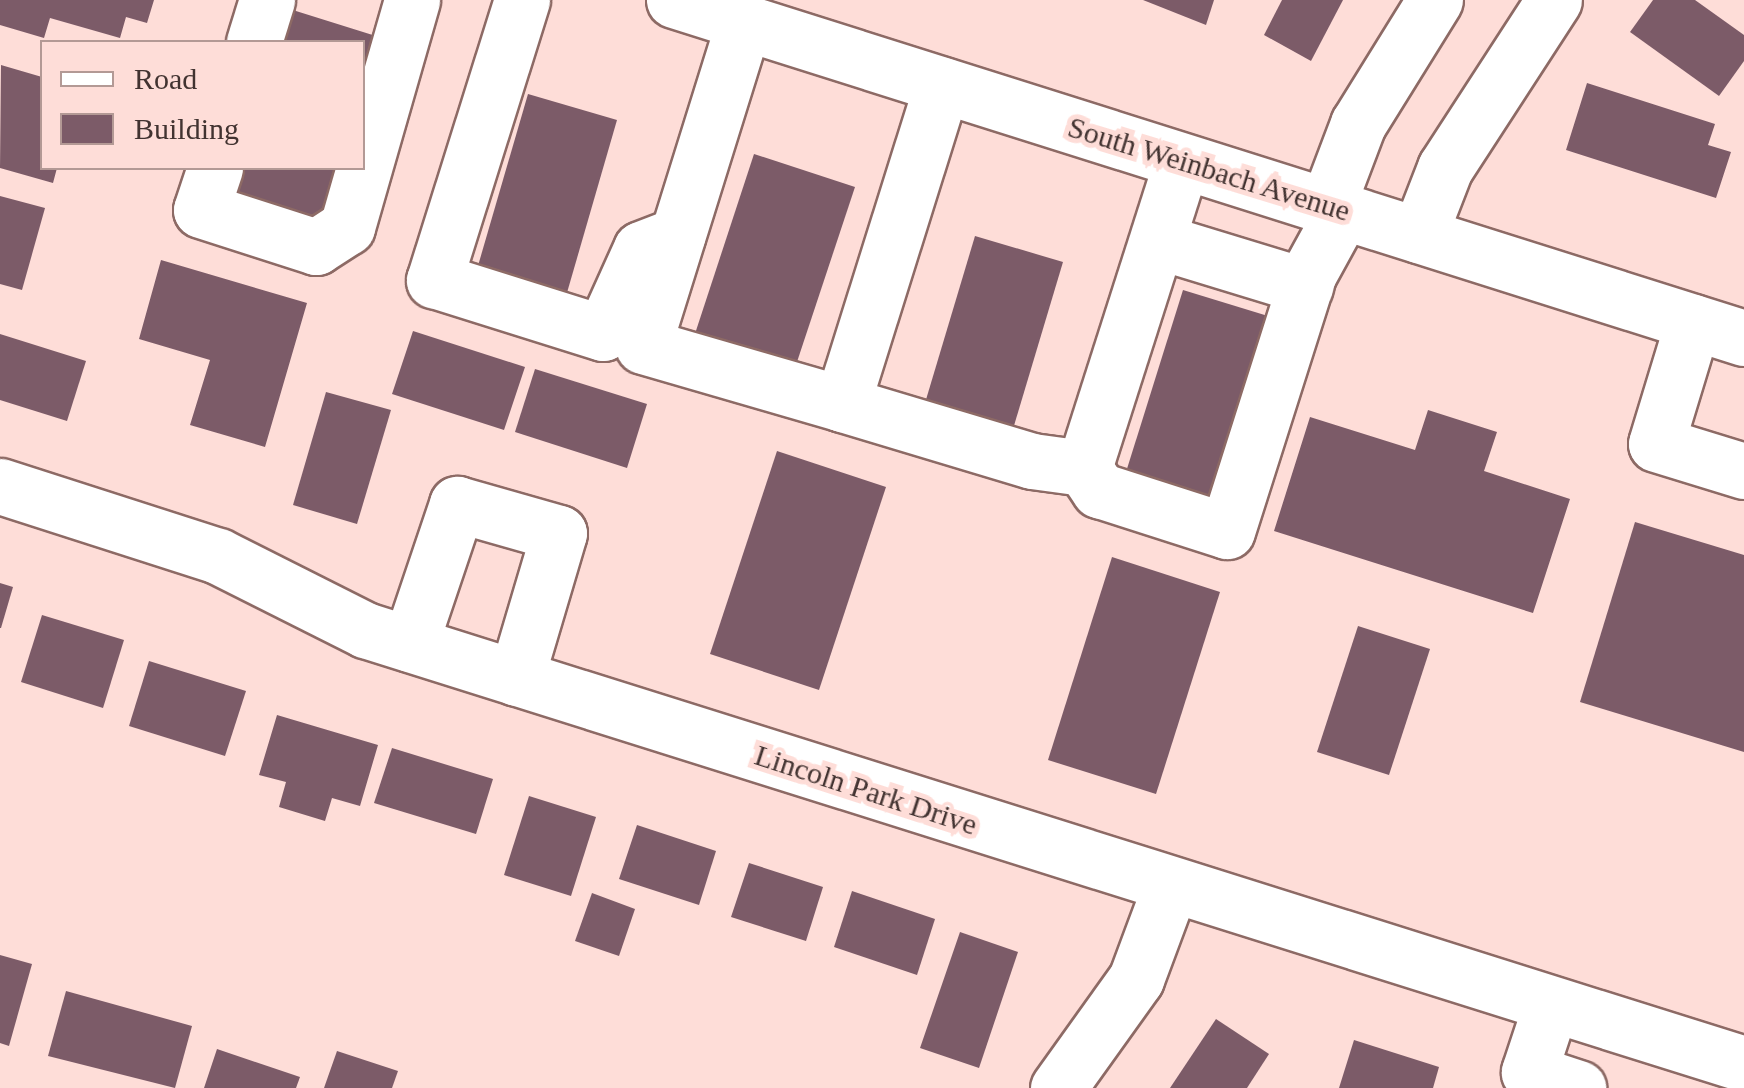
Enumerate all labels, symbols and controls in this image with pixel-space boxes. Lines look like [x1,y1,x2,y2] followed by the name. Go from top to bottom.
[40,40,365,170] legend
[134,62,197,95] text: Road
[1063,109,1355,229] street label: South Weinbach Avenue
[134,112,239,145] text: Building
[750,737,982,843] street label: Lincoln Park Drive

